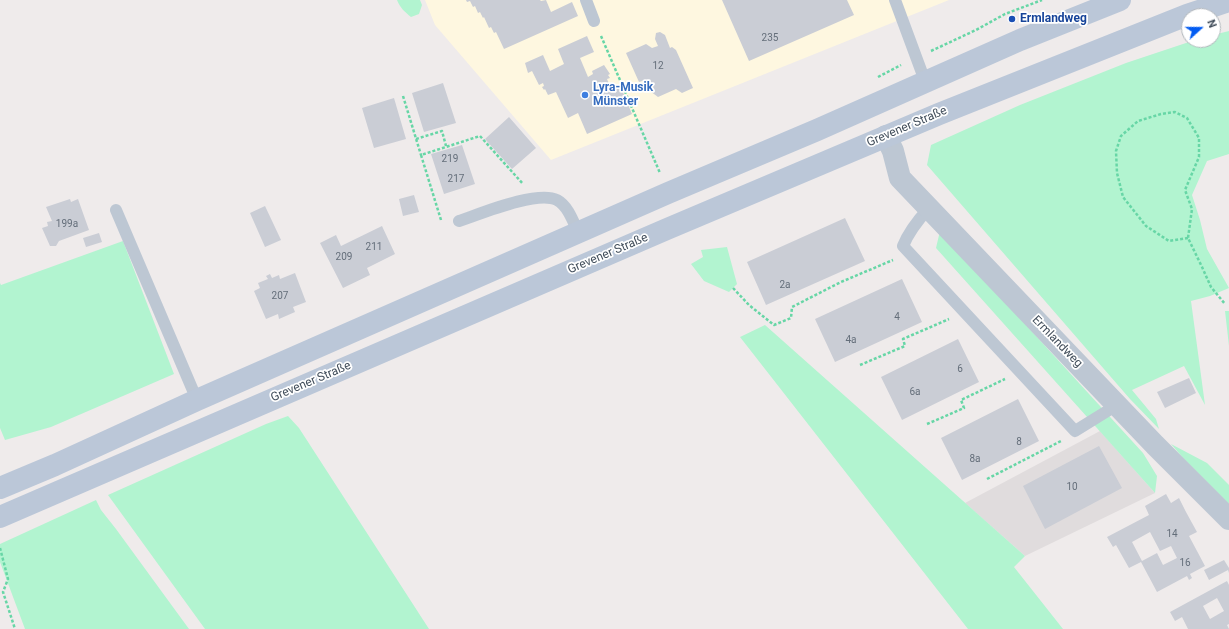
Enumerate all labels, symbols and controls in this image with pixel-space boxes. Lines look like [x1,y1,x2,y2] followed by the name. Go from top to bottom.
[1181,8,1221,48] north arrow
[1020,12,1087,26] place label: Ermlandweg
[1007,14,1017,24] marker: Ermlandweg
[1204,18,1219,30] text: N
[762,32,778,44] house number: 235
[652,60,664,72] house number: 12
[593,81,653,109] place label: Lyra-Musik Münster
[580,90,590,100] marker: Lyra-Musik Münster
[865,104,949,150] street label: Grevener Straße
[442,153,458,165] house number: 219
[448,173,464,185] house number: 217
[56,218,78,230] house number: 199a
[566,231,650,277] street label: Grevener Straße
[366,241,382,253] house number: 211
[336,251,352,263] house number: 209
[779,279,791,291] house number: 2a
[272,290,288,302] house number: 207
[894,311,900,323] house number: 4
[1029,313,1085,371] street label: Ermlandweg
[845,334,857,346] house number: 4a
[269,359,353,405] street label: Grevener Straße
[957,363,963,375] house number: 6
[909,386,921,398] house number: 6a
[1016,436,1022,448] house number: 8
[969,453,981,465] house number: 8a
[1066,481,1078,493] house number: 10
[1166,528,1178,540] house number: 14
[1179,557,1191,569] house number: 16

